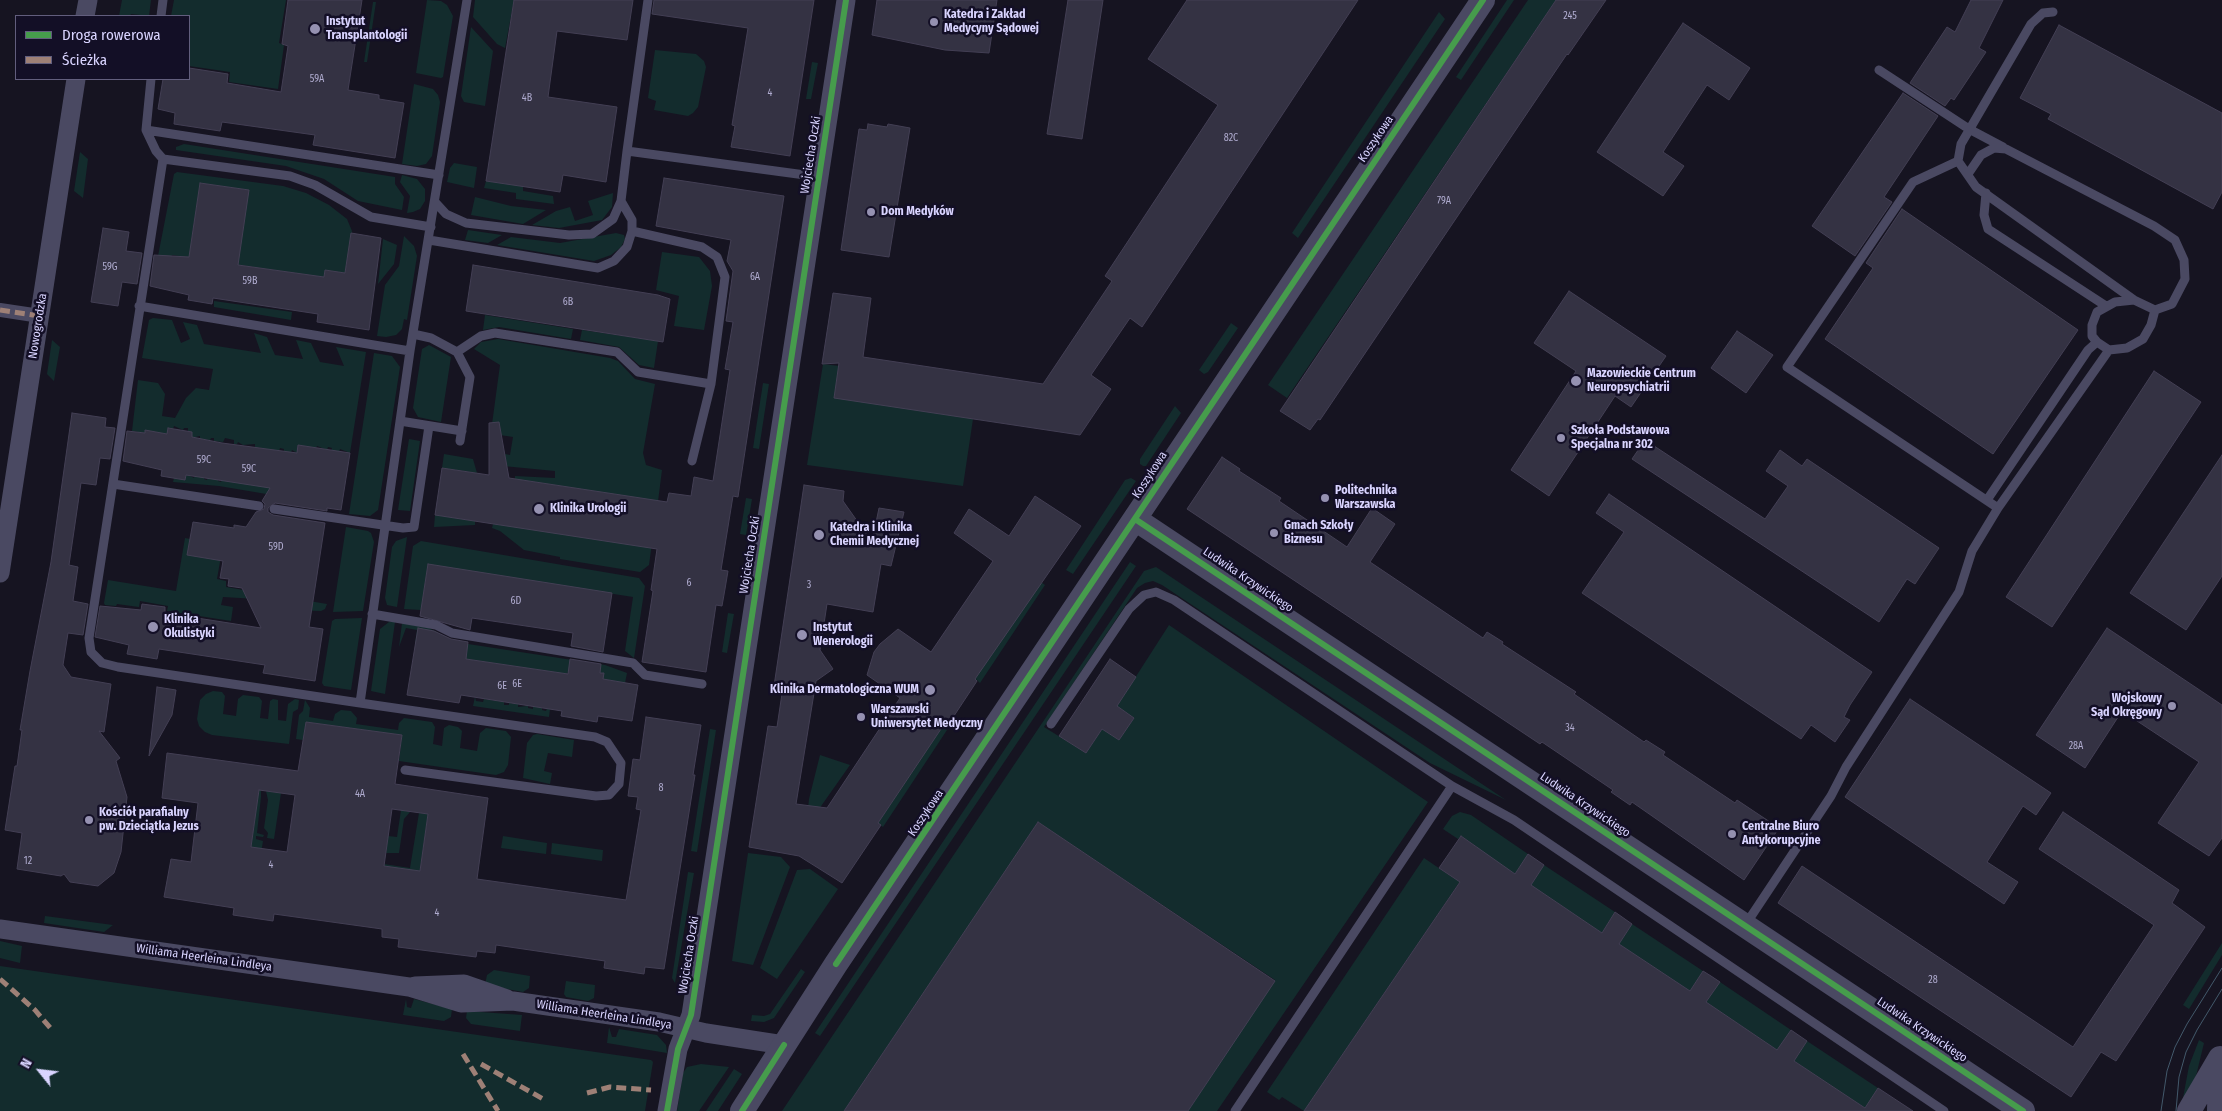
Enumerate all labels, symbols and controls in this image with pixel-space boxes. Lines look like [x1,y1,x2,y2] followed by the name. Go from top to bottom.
[944,8,1039,36] place label: Katedra i Zakład Medycyny Sądowej
[1563,10,1577,22] house number: 245
[15,15,190,80] legend
[326,15,407,43] place label: Instytut Transplantologii
[928,16,940,28] marker: Katedra i Zakład Medycyny Sądowej
[308,22,322,36] marker: Instytut Transplantologii
[62,26,161,44] text: Droga rowerowa
[62,51,107,69] text: Ścieżka
[310,73,324,85] house number: 59A
[768,87,772,99] house number: 4
[522,92,532,104] house number: 4B
[1355,113,1397,165] street label: Koszykowa
[798,115,824,195] street label: Wojciecha Oczki
[1224,132,1238,144] house number: 82C
[1437,195,1451,207] house number: 79A
[881,205,954,219] place label: Dom Medyków
[865,206,877,218] marker: Dom Medyków
[102,261,118,273] house number: 59G
[750,271,760,283] house number: 6A
[243,275,257,287] house number: 59B
[26,292,50,360] street label: Nowogrodzka
[563,296,573,308] house number: 6B
[1587,367,1696,395] place label: Mazowieckie Centrum Neuropsychiatrii
[1569,374,1583,388] marker: Mazowieckie Centrum Neuropsychiatrii
[1571,424,1670,452] place label: Szkoła Podstawowa Specjalna nr 302
[1555,432,1567,444] marker: Szkoła Podstawowa Specjalna nr 302
[1130,449,1170,501] street label: Koszykowa
[197,454,211,466] house number: 59C
[242,463,256,475] house number: 59C
[1335,484,1397,512] place label: Politechnika Warszawska
[1319,492,1331,504] marker: Politechnika Warszawska
[532,502,546,516] marker: Klinika Urologii
[550,502,626,516] place label: Klinika Urologii
[737,515,763,595] street label: Wojciecha Oczki
[1284,519,1353,547] place label: Gmach Szkoły Biznesu
[830,521,919,549] place label: Katedra i Klinika Chemii Medycznej
[1268,527,1280,539] marker: Gmach Szkoły Biznesu
[812,528,826,542] marker: Katedra i Klinika Chemii Medycznej
[268,541,284,553] house number: 59D
[1200,544,1296,616] street label: Ludwika Krzywickiego
[687,577,691,589] house number: 6
[807,579,811,591] house number: 3
[511,595,521,607] house number: 6D
[164,613,215,641] place label: Klinika Okulistyki
[146,620,160,634] marker: Klinika Okulistyki
[813,621,873,649] place label: Instytut Wenerologii
[795,628,809,642] marker: Instytut Wenerologii
[512,678,522,690] house number: 6E
[497,680,507,692] house number: 6E
[770,683,919,697] place label: Klinika Dermatologiczna WUM
[923,683,937,697] marker: Klinika Dermatologiczna WUM
[2091,692,2162,720] place label: Wojskowy Sąd Okręgowy
[2166,700,2178,712] marker: Wojskowy Sąd Okręgowy
[871,703,983,731] place label: Warszawski Uniwersytet Medyczny
[855,711,867,723] marker: Warszawski Uniwersytet Medyczny
[1565,722,1575,734] house number: 34
[2069,740,2083,752] house number: 28A
[1537,769,1633,841] street label: Ludwika Krzywickiego
[659,782,663,794] house number: 8
[905,787,947,839] street label: Koszykowa
[355,788,365,800] house number: 4A
[99,806,199,834] place label: Kościół parafialny pw. Dzieciątka Jezus
[83,814,95,826] marker: Kościół parafialny pw. Dzieciątka Jezus
[1742,820,1821,848] place label: Centralne Biuro Antykorupcyjne
[1726,828,1738,840] marker: Centralne Biuro Antykorupcyjne
[24,855,32,867] house number: 12
[269,859,273,871] house number: 4
[435,907,439,919] house number: 4
[676,915,702,995] street label: Wojciecha Oczki
[135,941,273,975] street label: Williama Heerleina Lindleya
[1928,974,1938,986] house number: 28
[1874,994,1970,1066] street label: Ludwika Krzywickiego
[535,997,673,1033] street label: Williama Heerleina Lindleya
[15,1046,65,1096] north arrow
[17,1056,36,1071] text: N

